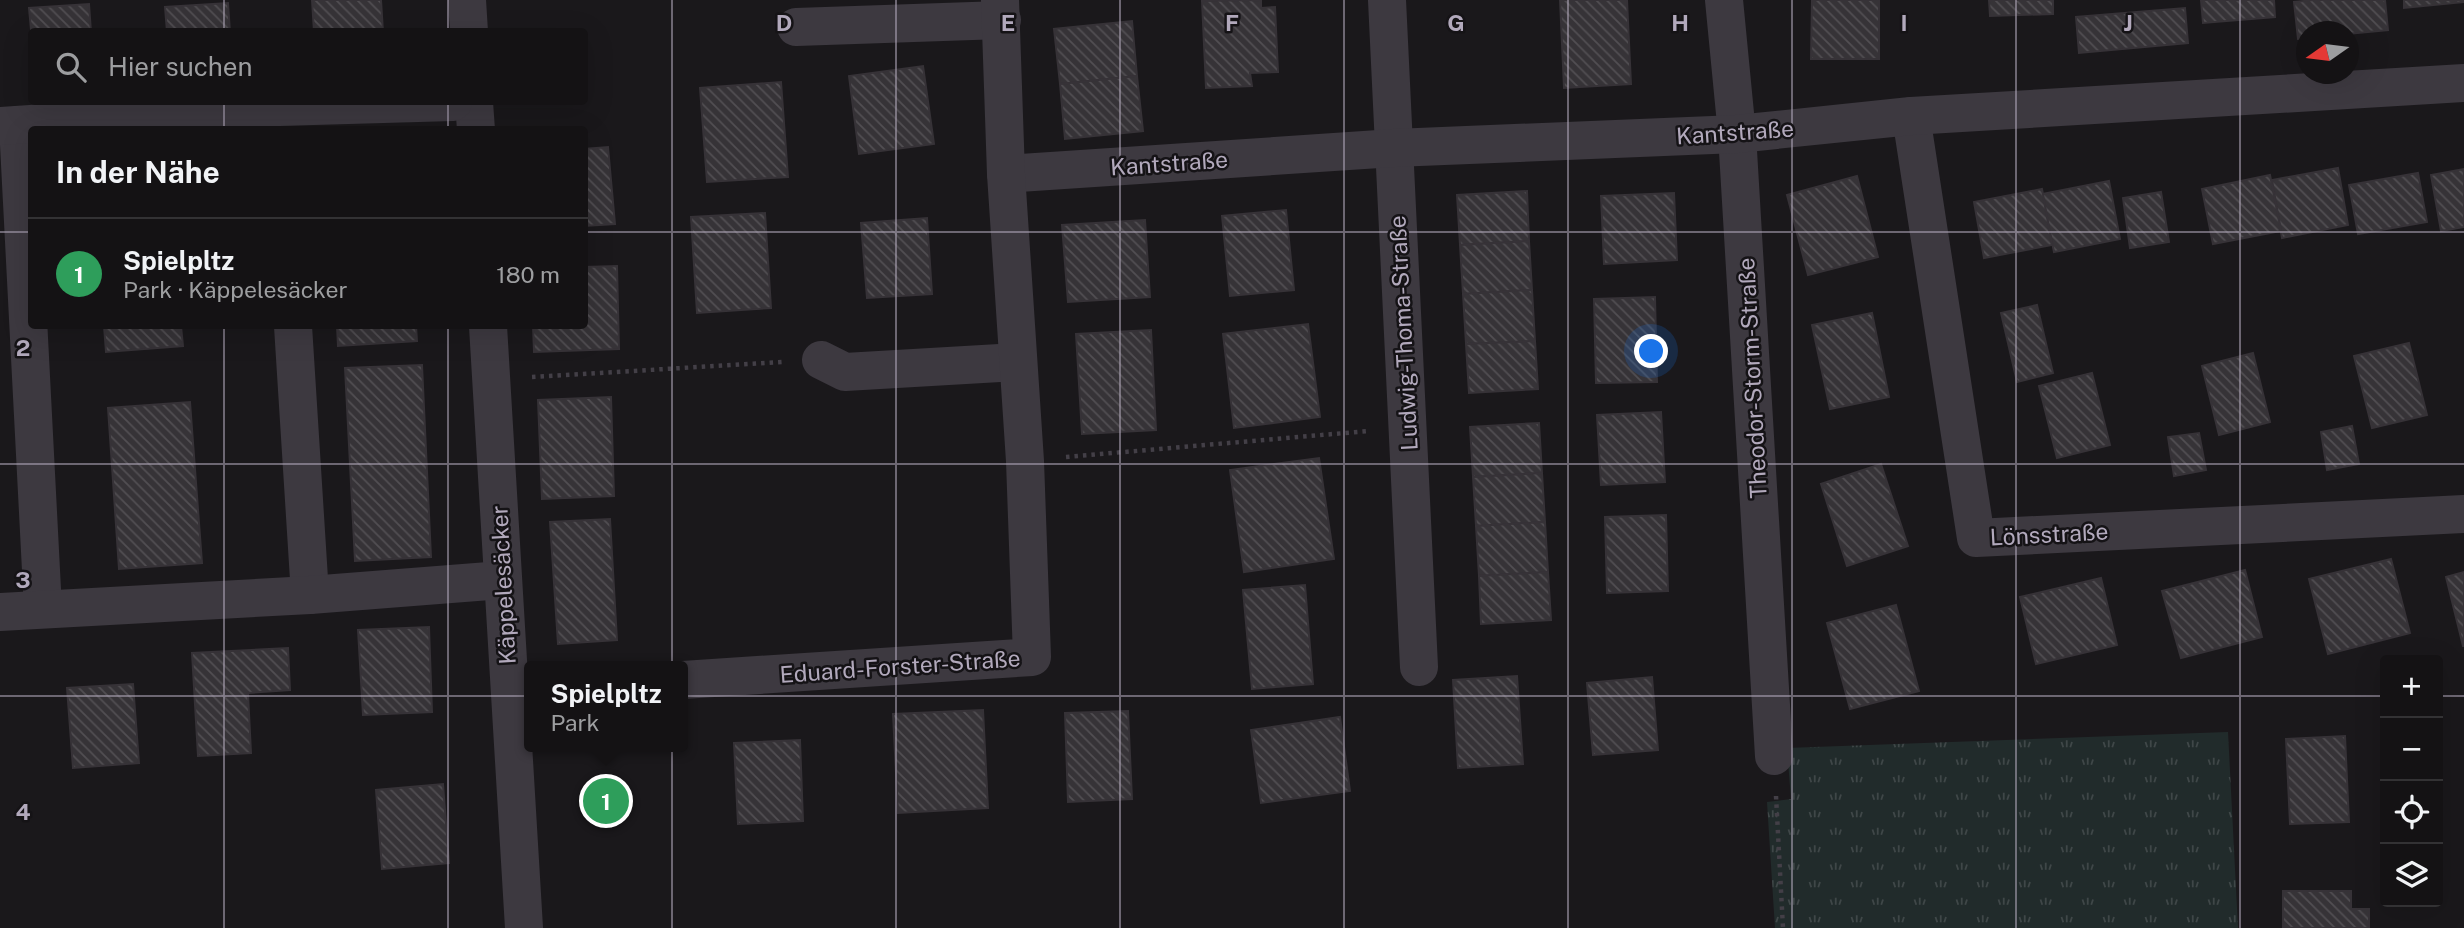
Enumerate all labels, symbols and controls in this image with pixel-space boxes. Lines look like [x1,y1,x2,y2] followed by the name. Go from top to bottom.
[776,9,792,36] text: D
[1001,9,1015,36] text: E
[1225,9,1239,36] text: F
[1447,9,1465,36] text: G
[1671,9,1689,36] text: H
[1900,9,1908,36] text: I
[2123,9,2133,36] text: J
[2296,21,2359,84] north arrow
[28,28,588,105] search box
[52,48,90,86] icon: search
[108,51,253,82] text: Hier suchen
[1675,114,1795,150] street label: Kantstraße
[1109,145,1229,181] street label: Kantstraße
[56,154,220,190] text: In der Nähe
[1383,215,1423,451] street label: Ludwig-Thoma-Straße
[123,245,234,276] text: Spielpltz
[1732,257,1772,499] street label: Theodor-Storm-Straße
[74,261,84,288] text: 1
[496,261,560,288] text: 180 m
[123,276,347,303] text: Park · Käppelesäcker
[16,334,30,361] text: 2
[1634,334,1668,368] your location
[485,505,521,665] street label: Käppelesäcker
[1989,517,2109,551] street label: Lönsstraße
[15,566,31,593] text: 3
[779,644,1021,688] street label: Eduard-Forster-Straße
[2380,655,2443,907] map controls
[2380,655,2443,718] button: +
[524,661,688,752] popup
[550,678,662,709] text: Spielpltz
[550,709,599,736] text: Park
[2380,718,2443,781] button: −
[583,775,629,827] pin: 1
[2380,781,2443,844] button: locate
[15,798,31,825] text: 4
[2380,844,2443,907] button: layers

